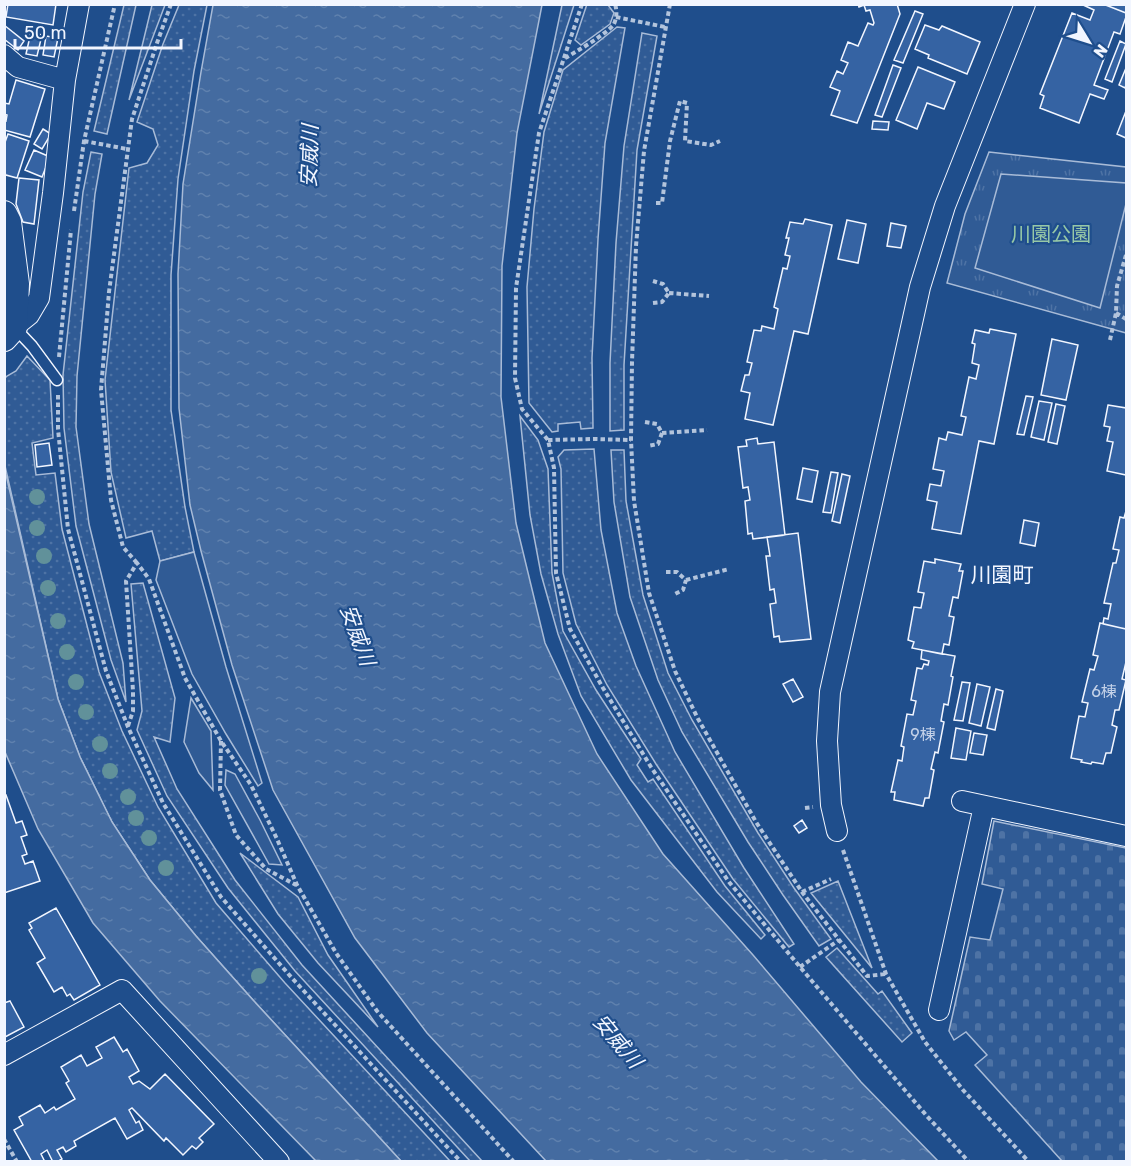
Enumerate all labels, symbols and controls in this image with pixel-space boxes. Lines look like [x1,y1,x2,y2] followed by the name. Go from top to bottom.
[15,12,182,50] scale bar
[1059,12,1119,72] north arrow
[24,22,67,44] text: 50 m
[1089,41,1111,61] text: N
[295,122,323,188] water label: 安威川
[1011,222,1091,246] park label: 川園公園
[971,562,1034,587] district label: 川園町
[335,601,381,671] water label: 安威川
[1091,682,1117,701] house number: 6棟
[910,725,936,744] house number: 9棟
[588,1009,649,1075] water label: 安威川

